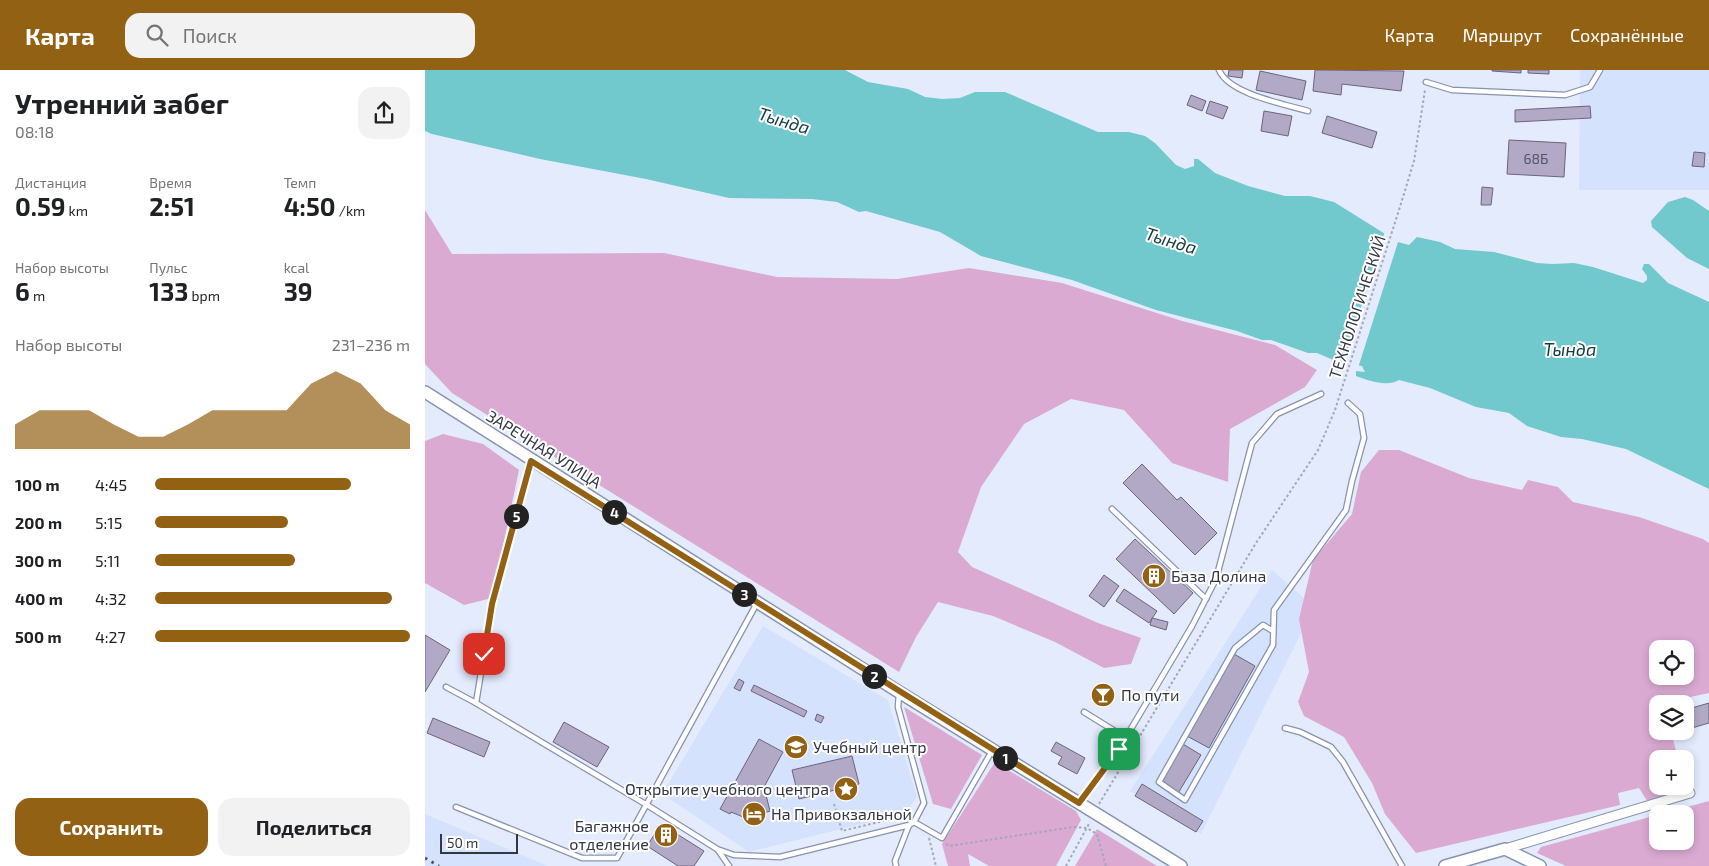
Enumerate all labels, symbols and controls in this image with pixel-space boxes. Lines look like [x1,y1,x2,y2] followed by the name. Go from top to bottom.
[125,13,475,58] search box
[25,21,95,50] text: Карта
[143,21,171,49] icon: search
[183,24,237,47] text: Поиск
[1384,24,1434,46] text: Карта
[1462,24,1542,46] text: Маршрут
[1570,24,1684,46] text: Сохранённые
[15,86,229,120] text: Утренний забег
[358,87,410,139] button: share
[756,102,813,138] water label: Тында
[15,122,54,141] text: 08:18
[1524,150,1548,167] house number: 68Б
[15,174,87,191] text: Дистанция
[149,174,192,191] text: Время
[284,174,316,191] text: Темп
[15,191,65,221] text: 0.59
[149,191,195,221] text: 2:51
[284,191,336,221] text: 4:50
[65,202,88,219] text: km
[336,202,365,219] text: /km
[1143,222,1200,258] water label: Тында
[1324,233,1389,381] street label: ТЕХНОЛОГИЧЕСКИЙ
[15,259,109,276] text: Набор высоты
[149,259,188,276] text: Пульс
[284,259,309,276] text: kcal
[15,276,30,306] text: 6
[149,276,188,306] text: 133
[284,276,313,306] text: 39
[30,287,45,304] text: m
[188,287,220,304] text: bpm
[15,335,122,354] text: Набор высоты
[332,335,410,354] text: 231–236 m
[1544,338,1596,360] water label: Тында
[483,406,605,492] street label: ЗАРЕЧНАЯ УЛИЦА
[15,475,60,494] text: 100 m
[95,475,127,494] text: 4:45
[601,500,627,524] pin: 4
[503,504,529,528] pin: 5
[610,504,619,521] text: 4
[513,508,520,525] text: 5
[15,513,62,532] text: 200 m
[95,513,122,532] text: 5:15
[15,551,62,570] text: 300 m
[95,551,120,570] text: 5:11
[1141,563,1167,589] building icon: База Долина
[1171,566,1266,585] place label: База Долина
[731,582,757,606] pin: 3
[741,586,748,603] text: 3
[15,589,63,608] text: 400 m
[95,589,127,608] text: 4:32
[15,627,62,646] text: 500 m
[95,627,126,646] text: 4:27
[463,633,505,675] pin
[470,640,498,668] icon: check
[1649,640,1694,850] map controls
[1649,640,1694,685] button: locate
[861,664,887,688] pin: 2
[870,668,879,685] text: 2
[1090,682,1116,708] bar icon: По пути
[1121,685,1179,705] place label: По пути
[1649,695,1694,740] button: layers
[1098,728,1140,770] pin
[783,734,809,760] school or university icon: Учебный центр
[1105,735,1133,763] icon: arrive
[813,737,927,756] place label: Учебный центр
[993,746,1017,770] pin: 1
[1002,750,1009,767] text: 1
[1649,750,1694,795] button: +
[833,776,859,802] place icon: Открытие учебного центра
[625,779,829,799] place label: Открытие учебного центра
[15,798,208,856] button: Сохранить
[218,798,410,856] button: Поделиться
[741,801,767,827] hotel icon: На Привокзальной
[771,804,912,823] place label: На Привокзальной
[1649,805,1694,850] button: −
[569,816,649,853] place label: Багажное отделение
[653,822,679,848] building icon: Багажное отделение
[440,831,517,854] scale bar
[447,834,478,851] text: 50 m

